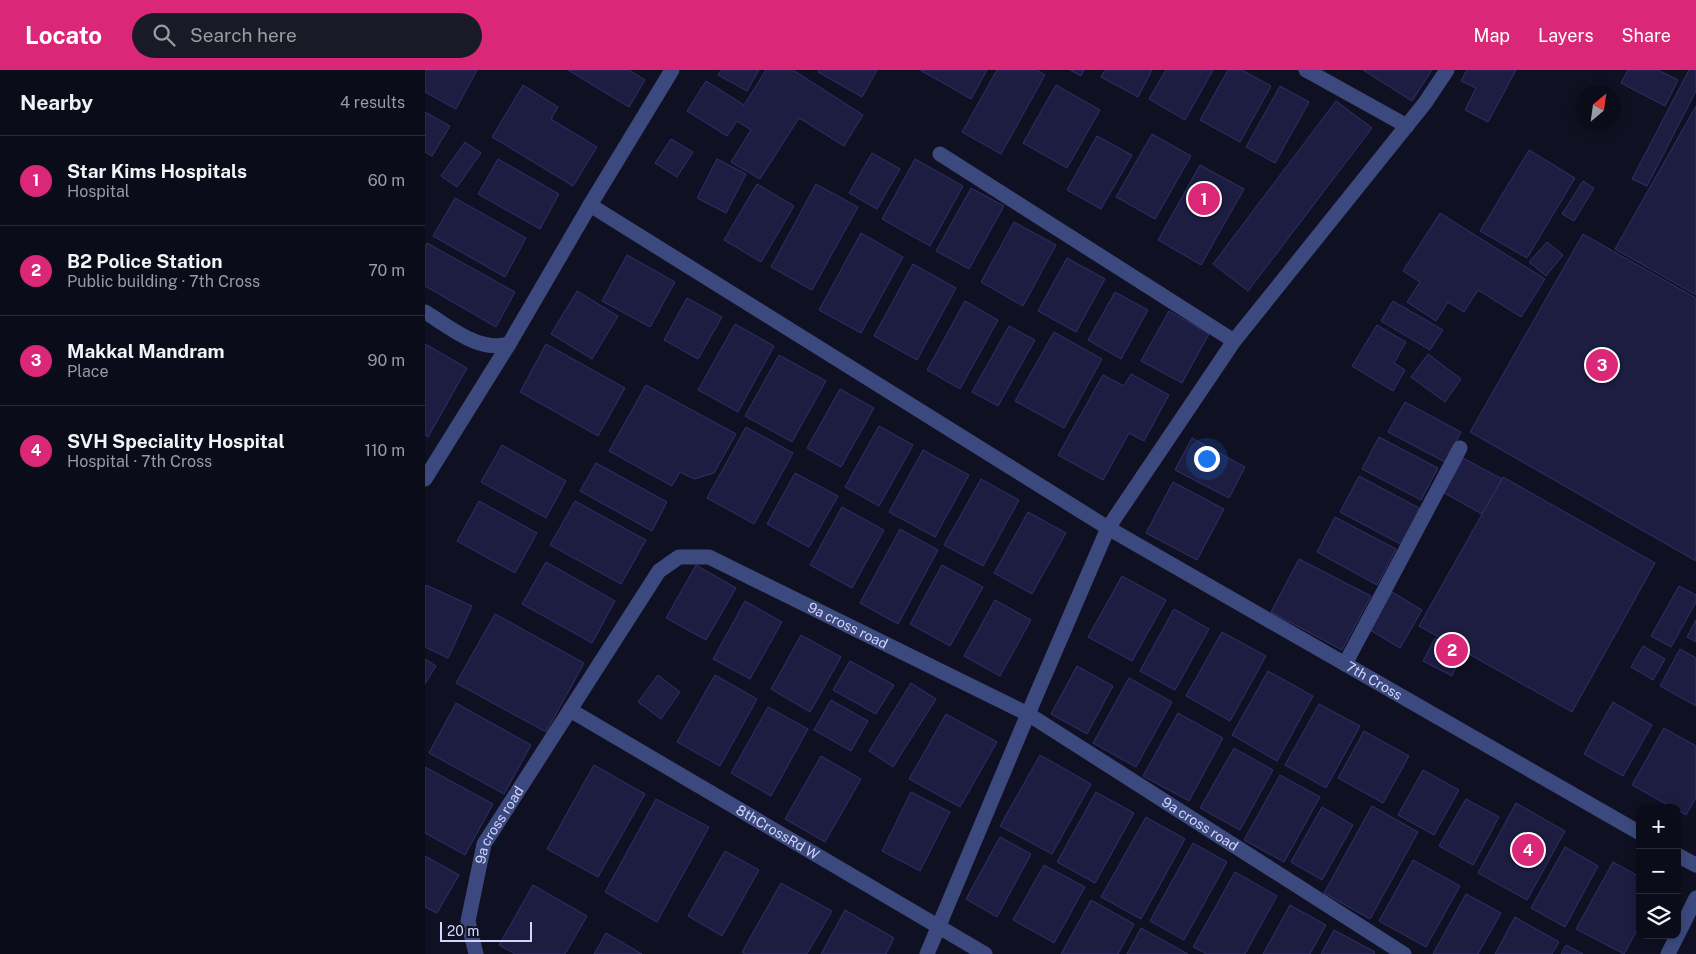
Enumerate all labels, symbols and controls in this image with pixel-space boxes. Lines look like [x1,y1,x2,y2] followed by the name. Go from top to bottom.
[132,13,482,58] search box
[25,21,102,49] text: Locato
[150,21,178,49] icon: search
[190,24,297,46] text: Search here
[1474,25,1510,46] text: Map
[1538,25,1594,46] text: Layers
[1622,25,1671,46] text: Share
[1576,85,1621,130] north arrow
[20,90,93,115] text: Nearby
[340,93,405,112] text: 4 results
[67,160,247,182] text: Star Kims Hospitals
[33,171,39,190] text: 1
[368,171,405,190] text: 60 m
[1188,180,1220,218] pin: 1
[67,182,130,201] text: Hospital
[67,250,223,272] text: B2 Police Station
[31,261,41,280] text: 2
[368,261,405,280] text: 70 m
[67,272,260,291] text: Public building · 7th Cross
[67,340,225,362] text: Makkal Mandram
[1586,346,1618,384] pin: 3
[31,351,41,370] text: 3
[368,351,405,370] text: 90 m
[67,362,109,381] text: Place
[67,430,285,452] text: SVH Speciality Hospital
[31,441,41,460] text: 4
[364,441,405,460] text: 110 m
[1194,446,1220,472] your location
[67,452,212,471] text: Hospital · 7th Cross
[805,599,891,652] street label: 9a cross road
[1436,631,1468,669] pin: 2
[1343,658,1405,703] street label: 7th Cross
[472,783,527,865] street label: 9a cross road
[1159,794,1241,854] street label: 9a cross road
[733,802,823,863] street label: 8thCrossRd W
[1636,804,1681,939] map controls
[1636,804,1681,849] button: +
[1512,831,1544,869] pin: 4
[1636,849,1681,894] button: −
[1636,894,1681,939] button: layers
[440,919,533,942] scale bar
[447,923,479,939] text: 20 m

